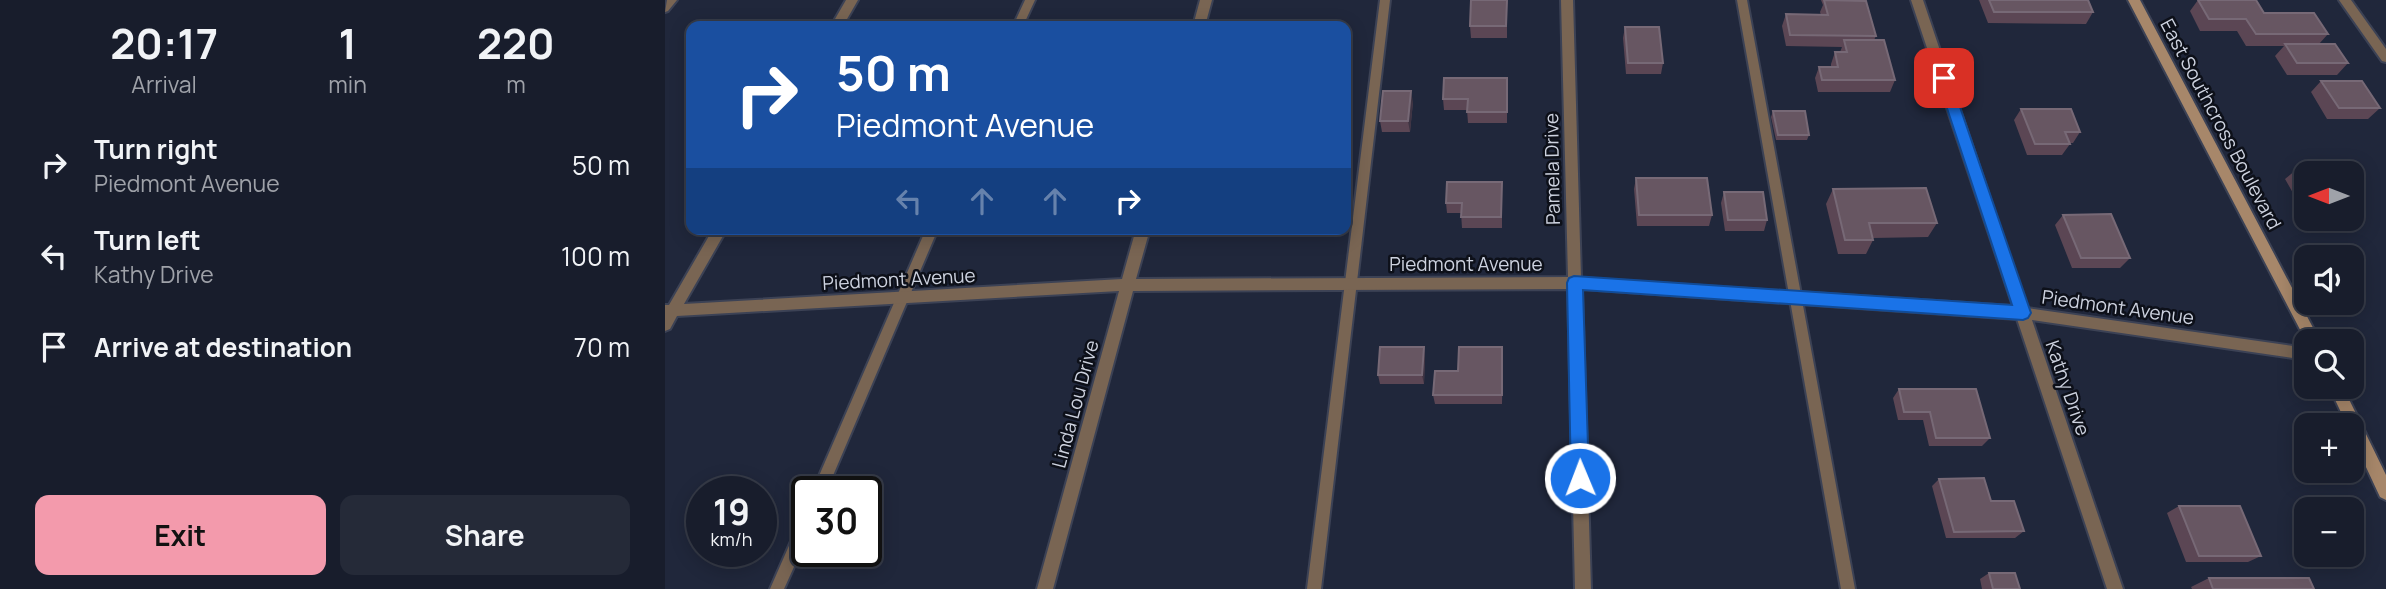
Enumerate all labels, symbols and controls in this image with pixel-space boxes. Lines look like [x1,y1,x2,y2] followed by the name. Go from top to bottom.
[110,14,218,72] text: 20:17
[338,14,357,72] text: 1
[477,14,555,72] text: 220
[2154,14,2288,234] street label: East Southcross Boulevard
[836,39,951,106] text: 50 m
[1914,48,1974,108] pin
[721,49,812,140] icon: right
[1925,59,1963,97] icon: arrive
[131,68,197,100] text: Arrival
[328,68,367,100] text: min
[506,68,526,100] text: m
[836,103,1094,147] text: Piedmont Avenue
[1538,113,1566,225] street label: Pamela Drive
[94,131,218,167] text: Turn right
[35,146,73,184] icon: right
[572,147,630,183] text: 50 m
[2294,161,2364,231] north arrow
[2294,161,2364,567] map controls
[94,167,280,199] text: Piedmont Avenue
[890,182,928,220] icon: left
[963,182,1001,220] icon: ahead
[1036,182,1074,220] icon: ahead
[1109,182,1147,220] icon: right
[94,222,201,258] text: Turn left
[35,237,73,275] icon: left
[561,238,630,274] text: 100 m
[2294,245,2364,315] button: sound
[1389,251,1543,277] street label: Piedmont Avenue
[94,258,214,290] text: Kathy Drive
[822,262,976,296] street label: Piedmont Avenue
[2040,283,2196,331] street label: Piedmont Avenue
[35,328,73,366] icon: arrive
[94,329,352,365] text: Arrive at destination
[574,329,630,365] text: 70 m
[2294,329,2364,399] button: search
[1045,337,1105,471] street label: Linda Lou Drive
[2040,337,2096,439] street label: Kathy Drive
[2294,413,2364,483] button: +
[1543,441,1617,515] position arrow
[791,476,882,567] speed limit sign: 30
[713,488,750,536] text: 19
[35,495,326,575] button: Exit
[340,495,630,575] button: Share
[2294,497,2364,567] button: −
[711,527,752,551] text: km/h

